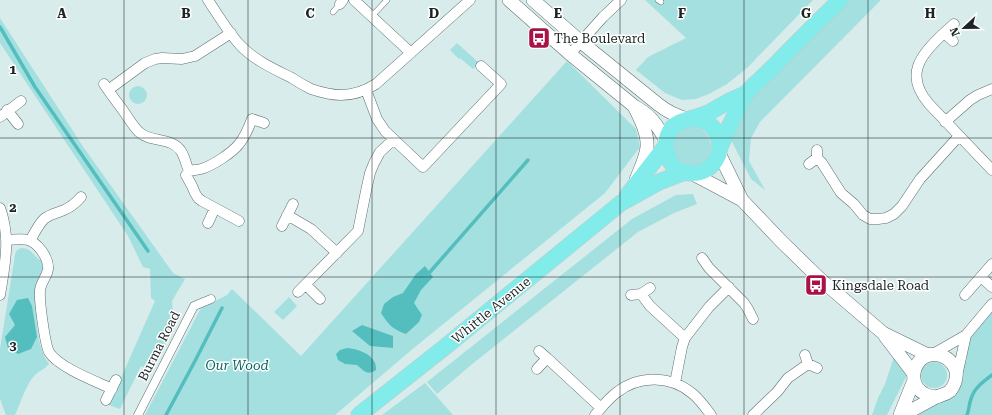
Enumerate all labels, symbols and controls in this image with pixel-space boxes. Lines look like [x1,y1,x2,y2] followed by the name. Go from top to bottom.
[57,6,67,21] text: A
[181,6,191,21] text: B
[305,6,315,21] text: C
[429,6,439,21] text: D
[554,6,562,21] text: E
[678,6,686,21] text: F
[801,6,811,21] text: G
[925,6,936,21] text: H
[944,8,984,48] north arrow
[526,25,552,51] bus stop icon: The Boulevard
[947,25,963,38] text: N
[554,31,646,46] place label: The Boulevard
[9,62,17,77] text: 1
[9,200,17,215] text: 2
[803,272,829,298] bus stop icon: Kingsdale Road
[449,274,533,346] street label: Whittle Avenue
[832,278,930,293] place label: Kingsdale Road
[135,308,183,383] street label: Burma Road
[9,338,17,353] text: 3
[205,358,269,373] park label: Our Wood

